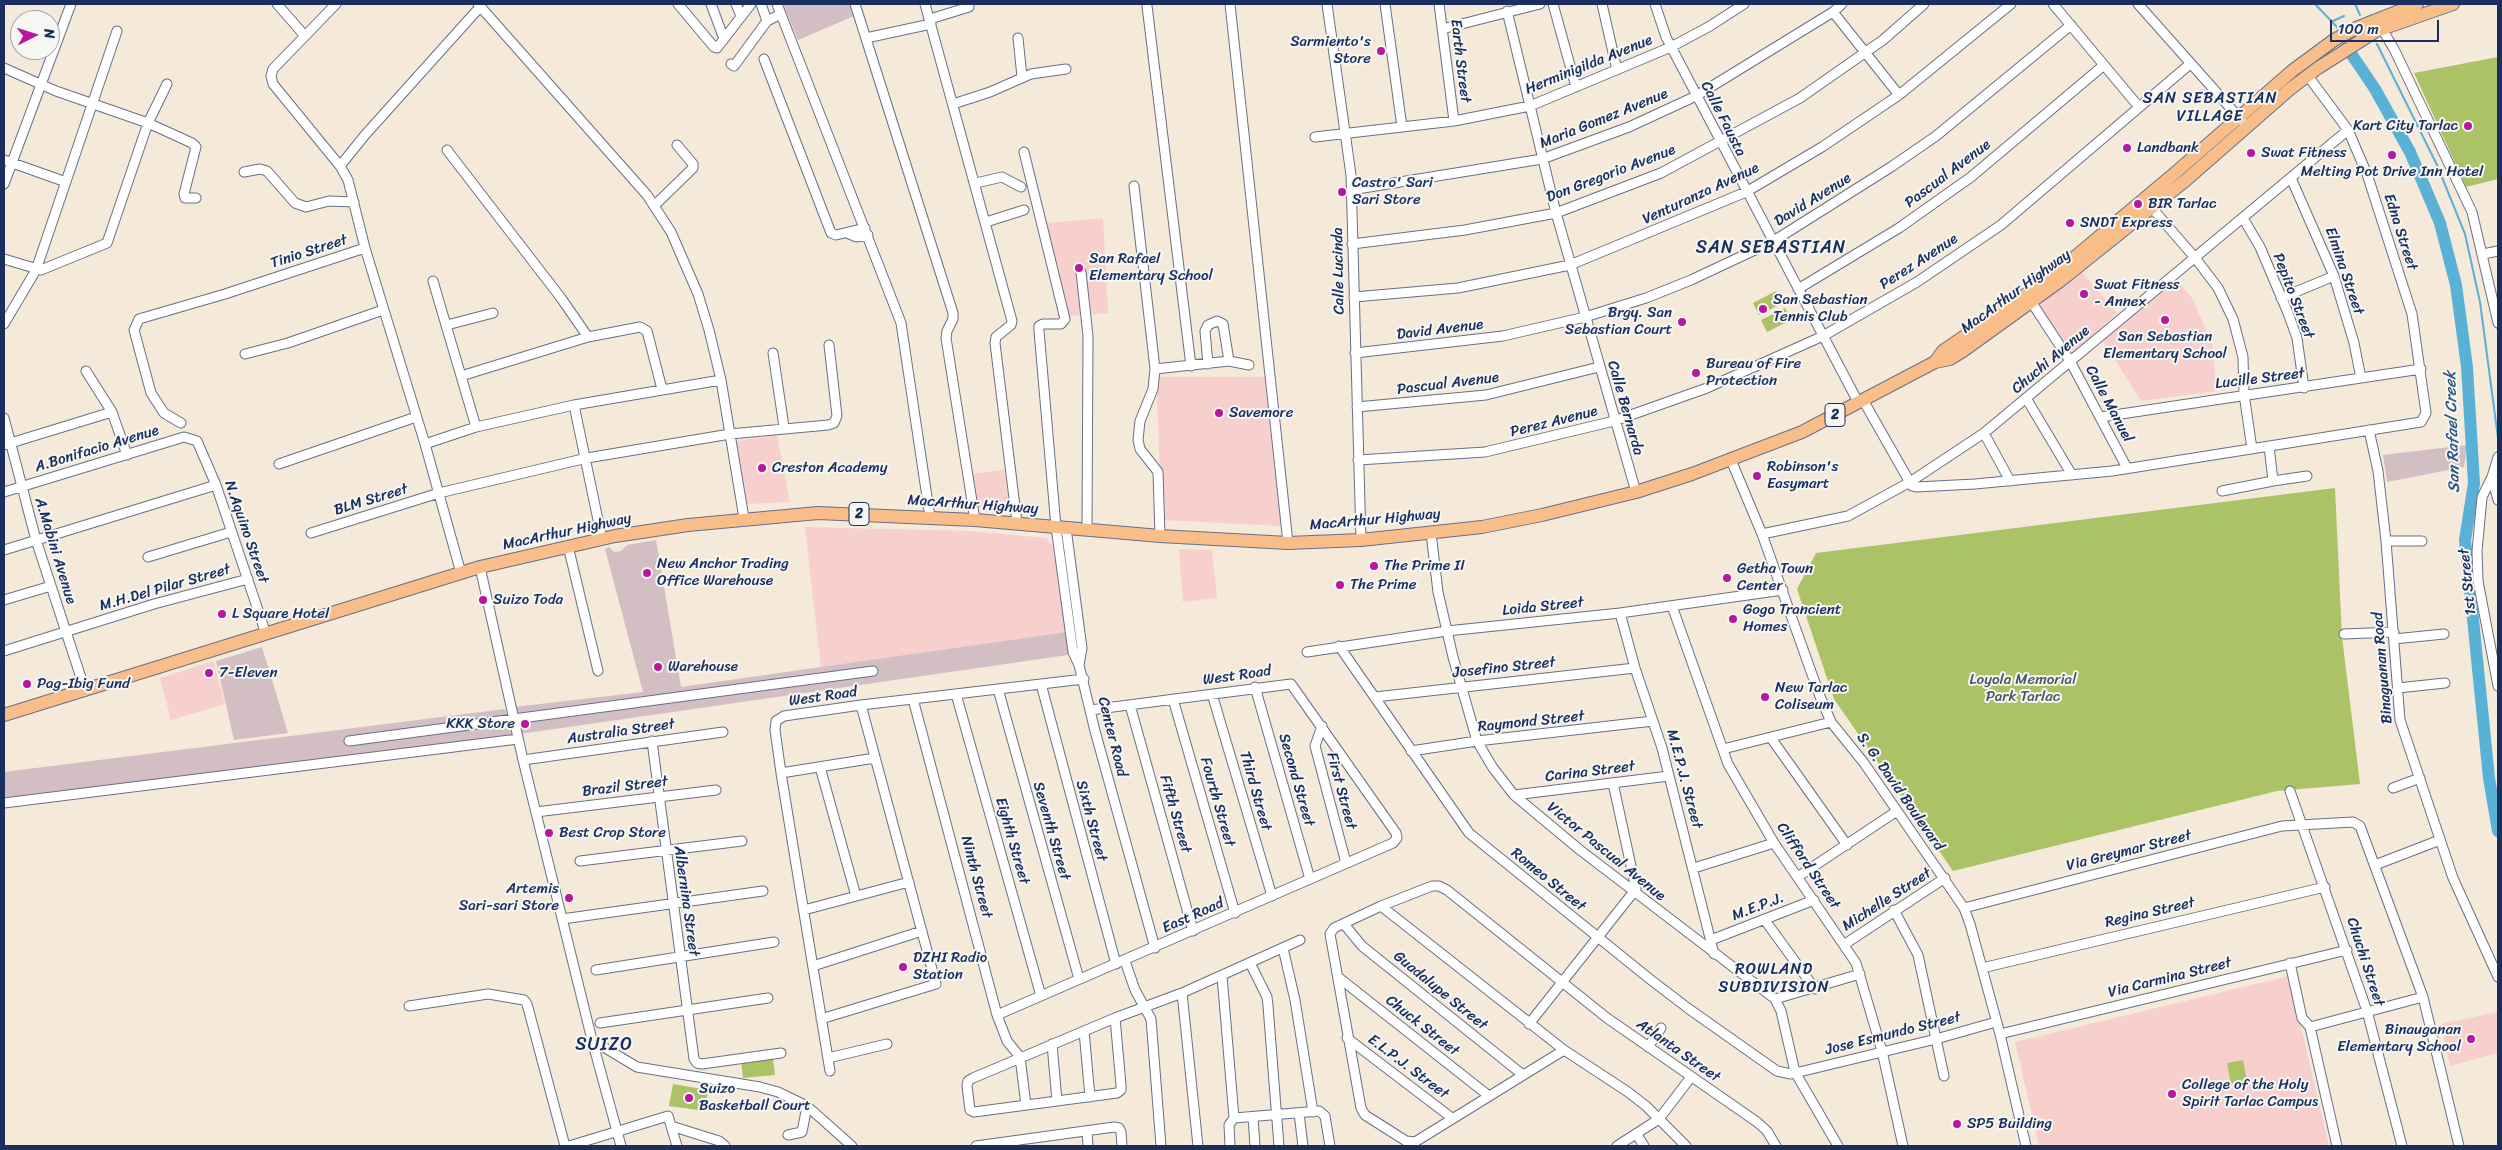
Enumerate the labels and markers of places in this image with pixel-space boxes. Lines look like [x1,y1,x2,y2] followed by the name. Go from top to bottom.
[1290,33,1371,68] place label: Sarmiento's Store
[1375,45,1387,57] marker: Sarmiento's Store
[2353,117,2458,135] place label: Kart City Tarlac
[2462,120,2474,132] marker: Kart City Tarlac
[2137,139,2199,157] place label: Landbank
[2121,142,2133,154] marker: Landbank
[2261,144,2346,162] place label: Swat Fitness
[2245,147,2257,159] marker: Swat Fitness
[2386,149,2398,161] marker: Melting Pot Drive Inn Hotel
[2301,163,2483,181] place label: Melting Pot Drive Inn Hotel
[1352,174,1433,209] place label: Castro' Sari Sari Store
[1336,186,1348,198] marker: Castro' Sari Sari Store
[2148,195,2216,213] place label: BIR Tarlac
[2132,198,2144,210] marker: BIR Tarlac
[2080,214,2173,232] place label: SNDT Express
[2064,217,2076,229] marker: SNDT Express
[1089,250,1213,285] place label: San Rafael Elementary School
[1073,262,1085,274] marker: San Rafael Elementary School
[2094,276,2179,311] place label: Swat Fitness - Annex
[2078,288,2090,300] marker: Swat Fitness - Annex
[1773,291,1868,326] place label: San Sebastian Tennis Club
[1757,303,1769,315] marker: San Sebastian Tennis Club
[1565,304,1672,339] place label: Brgy. San Sebastian Court
[2159,314,2171,326] marker: San Sebastian Elementary School
[1676,316,1688,328] marker: Brgy. San Sebastian Court
[2103,328,2227,363] place label: San Sebastian Elementary School
[1706,355,1801,390] place label: Bureau of Fire Protection
[1690,367,1702,379] marker: Bureau of Fire Protection
[1229,404,1293,422] place label: Savemore
[1213,407,1225,419] marker: Savemore
[1767,458,1838,493] place label: Robinson's Easymart
[772,459,888,477] place label: Creston Academy
[756,462,768,474] marker: Creston Academy
[1751,470,1763,482] marker: Robinson's Easymart
[657,555,789,590] place label: New Anchor Trading Office Warehouse
[1384,557,1465,575] place label: The Prime II
[1368,560,1380,572] marker: The Prime II
[1737,560,1813,595] place label: Getha Town Center
[641,567,653,579] marker: New Anchor Trading Office Warehouse
[1721,572,1733,584] marker: Getha Town Center
[1350,576,1416,594] place label: The Prime
[1334,579,1346,591] marker: The Prime
[493,591,563,609] place label: Suizo Toda
[477,594,489,606] marker: Suizo Toda
[1743,601,1841,636] place label: Gogo Trancient Homes
[232,605,329,623] place label: L Square Hotel
[216,608,228,620] marker: L Square Hotel
[1727,613,1739,625] marker: Gogo Trancient Homes
[668,658,738,676] place label: Warehouse
[652,661,664,673] marker: Warehouse
[219,664,278,682] place label: 7-Eleven
[203,667,215,679] marker: 7-Eleven
[37,675,130,693] place label: Pag-Ibig Fund
[21,678,33,690] marker: Pag-Ibig Fund
[1775,679,1847,714] place label: New Tarlac Coliseum
[1759,691,1771,703] marker: New Tarlac Coliseum
[446,715,515,733] place label: KKK Store
[519,718,531,730] marker: KKK Store
[559,824,666,842] place label: Best Crop Store
[543,827,555,839] marker: Best Crop Store
[459,880,559,915] place label: Artemis Sari-sari Store
[563,892,575,904] marker: Artemis Sari-sari Store
[913,949,987,984] place label: DZHI Radio Station
[897,961,909,973] marker: DZHI Radio Station
[2337,1021,2461,1056] place label: Binauganan Elementary School
[2465,1033,2477,1045] marker: Binauganan Elementary School
[2182,1076,2318,1111] place label: College of the Holy Spirit Tarlac Campus
[699,1080,811,1115] place label: Suizo Basketball Court
[2166,1088,2178,1100] marker: College of the Holy Spirit Tarlac Campus
[683,1092,695,1104] marker: Suizo Basketball Court
[1967,1115,2052,1133] place label: SP5 Building
[1951,1118,1963,1130] marker: SP5 Building

